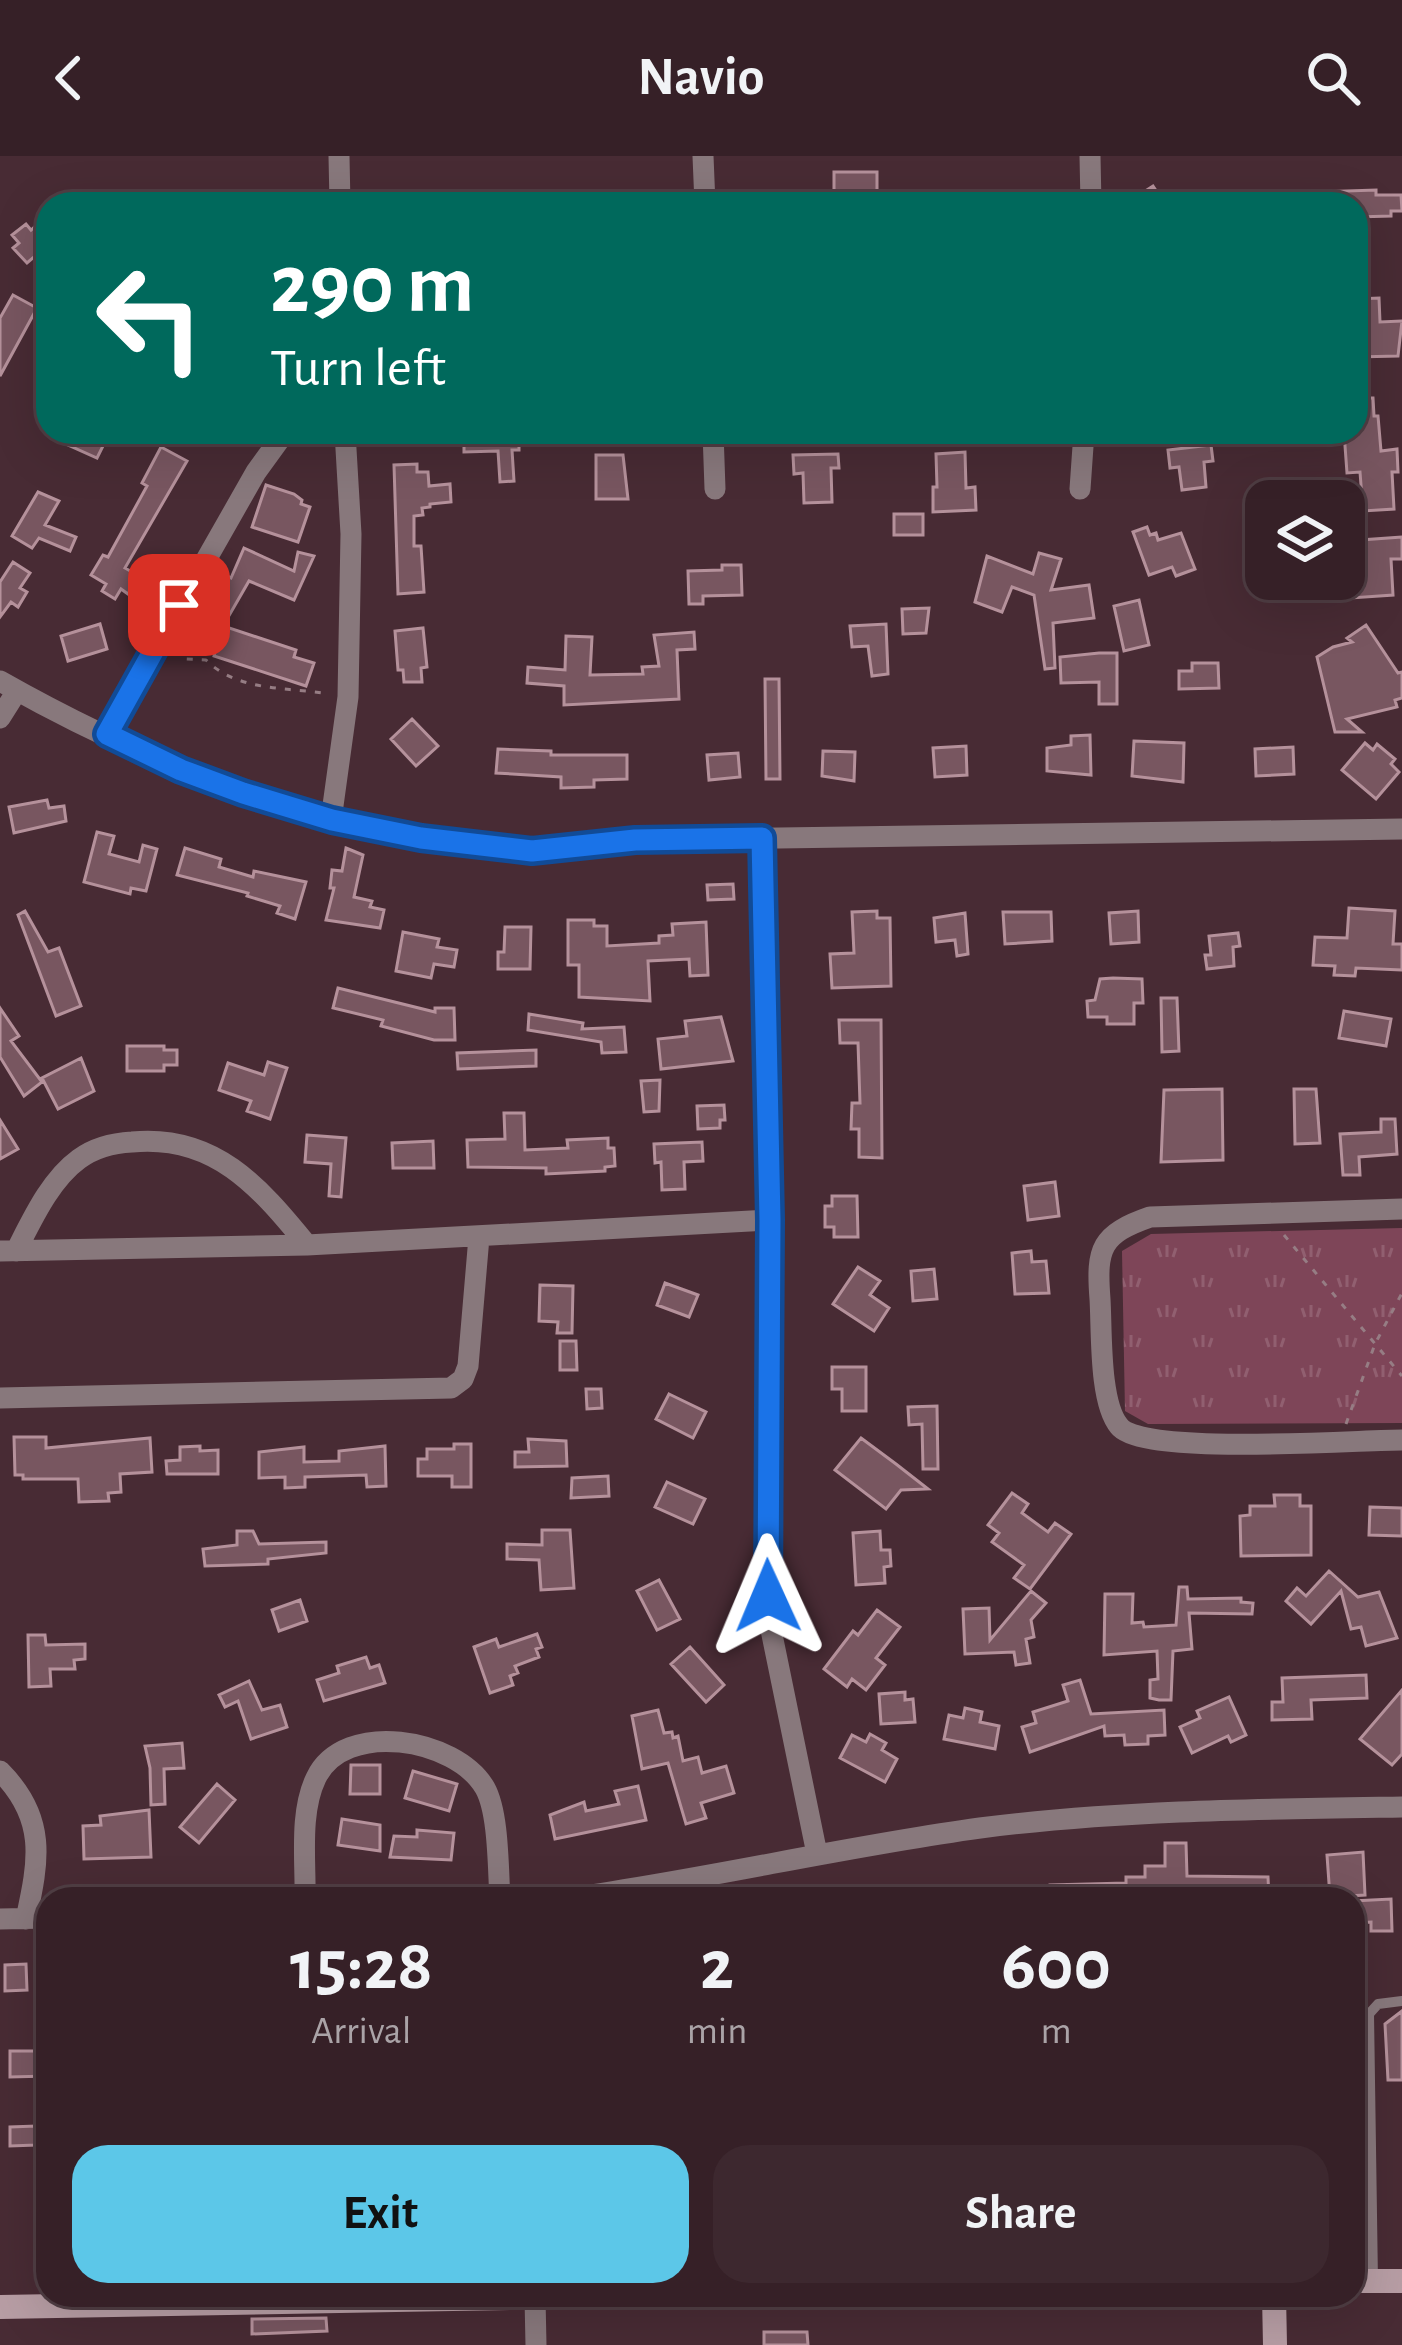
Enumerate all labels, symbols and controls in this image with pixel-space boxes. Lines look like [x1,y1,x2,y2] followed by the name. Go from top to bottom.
[36,45,102,111] icon: back
[1300,45,1366,111] icon: search
[637,51,765,105] text: Navio
[72,240,228,396] icon: left
[270,244,474,328] text: 290 m
[270,342,446,396] text: Turn left
[1245,480,1365,600] map controls
[1245,480,1365,600] button: layers
[128,554,230,656] pin
[146,572,212,638] icon: arrive
[705,1533,831,1659] position arrow
[290,1930,433,2002] text: 15:28
[700,1930,734,2002] text: 2
[1001,1930,1111,2002] text: 600
[311,2012,411,2051] text: Arrival
[687,2012,747,2051] text: min
[1041,2012,1072,2051] text: m
[72,2145,689,2283] button: Exit
[713,2145,1329,2283] button: Share

